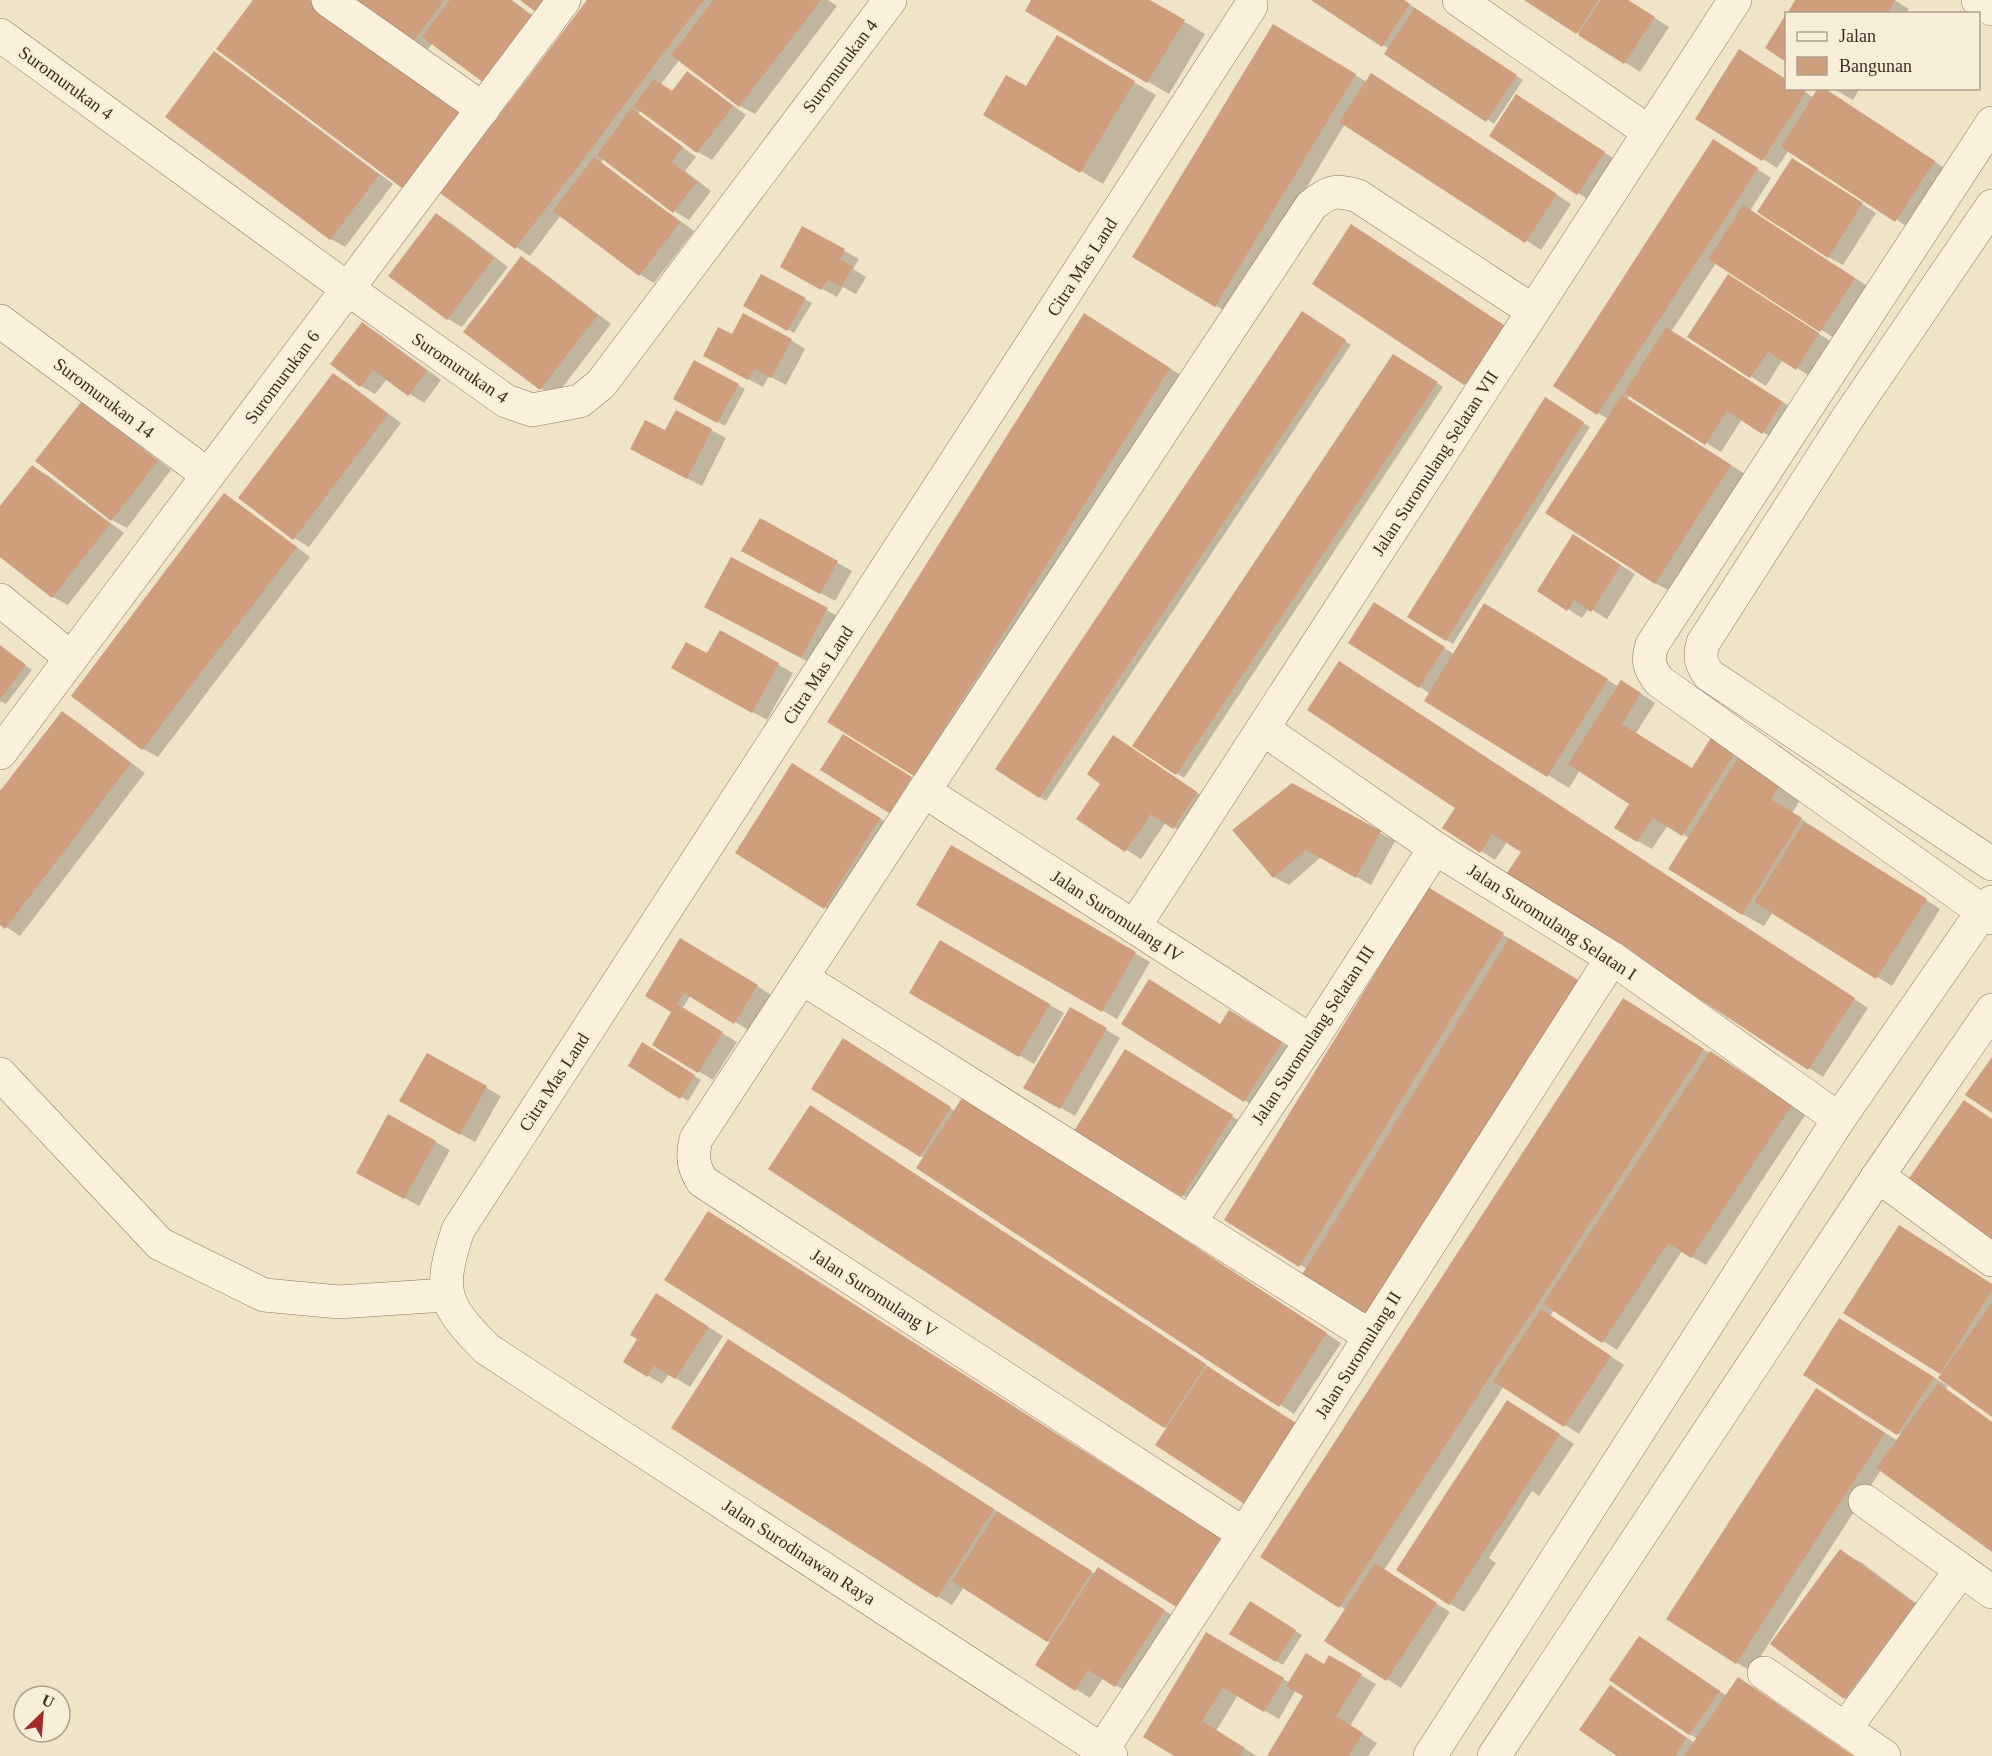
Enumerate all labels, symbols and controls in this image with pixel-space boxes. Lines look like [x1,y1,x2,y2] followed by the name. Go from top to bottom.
[1785,12,1980,90] legend
[798,15,882,117] street label: Suromurukan 4
[1839,26,1876,46] text: Jalan
[15,42,117,124] street label: Suromurukan 4
[1839,56,1912,76] text: Bangunan
[1043,214,1121,320] street label: Citra Mas Land
[240,326,324,428] street label: Suromurukan 6
[408,329,512,407] street label: Suromurukan 4
[50,354,158,442] street label: Suromurukan 14
[1368,367,1502,559] street label: Jalan Suromulang Selatan VII
[779,622,857,728] street label: Citra Mas Land
[1464,860,1640,984] street label: Jalan Suromulang Selatan I
[1047,866,1187,966] street label: Jalan Suromulang IV
[1248,942,1378,1128] street label: Jalan Suromulang Selatan III
[515,1029,593,1135] street label: Citra Mas Land
[807,1245,941,1341] street label: Jalan Suromulang V
[1311,1288,1405,1422] street label: Jalan Suromulang II
[719,1495,879,1609] street label: Jalan Surodinawan Raya
[12,1684,72,1744] north arrow
[39,1691,57,1711] text: U

